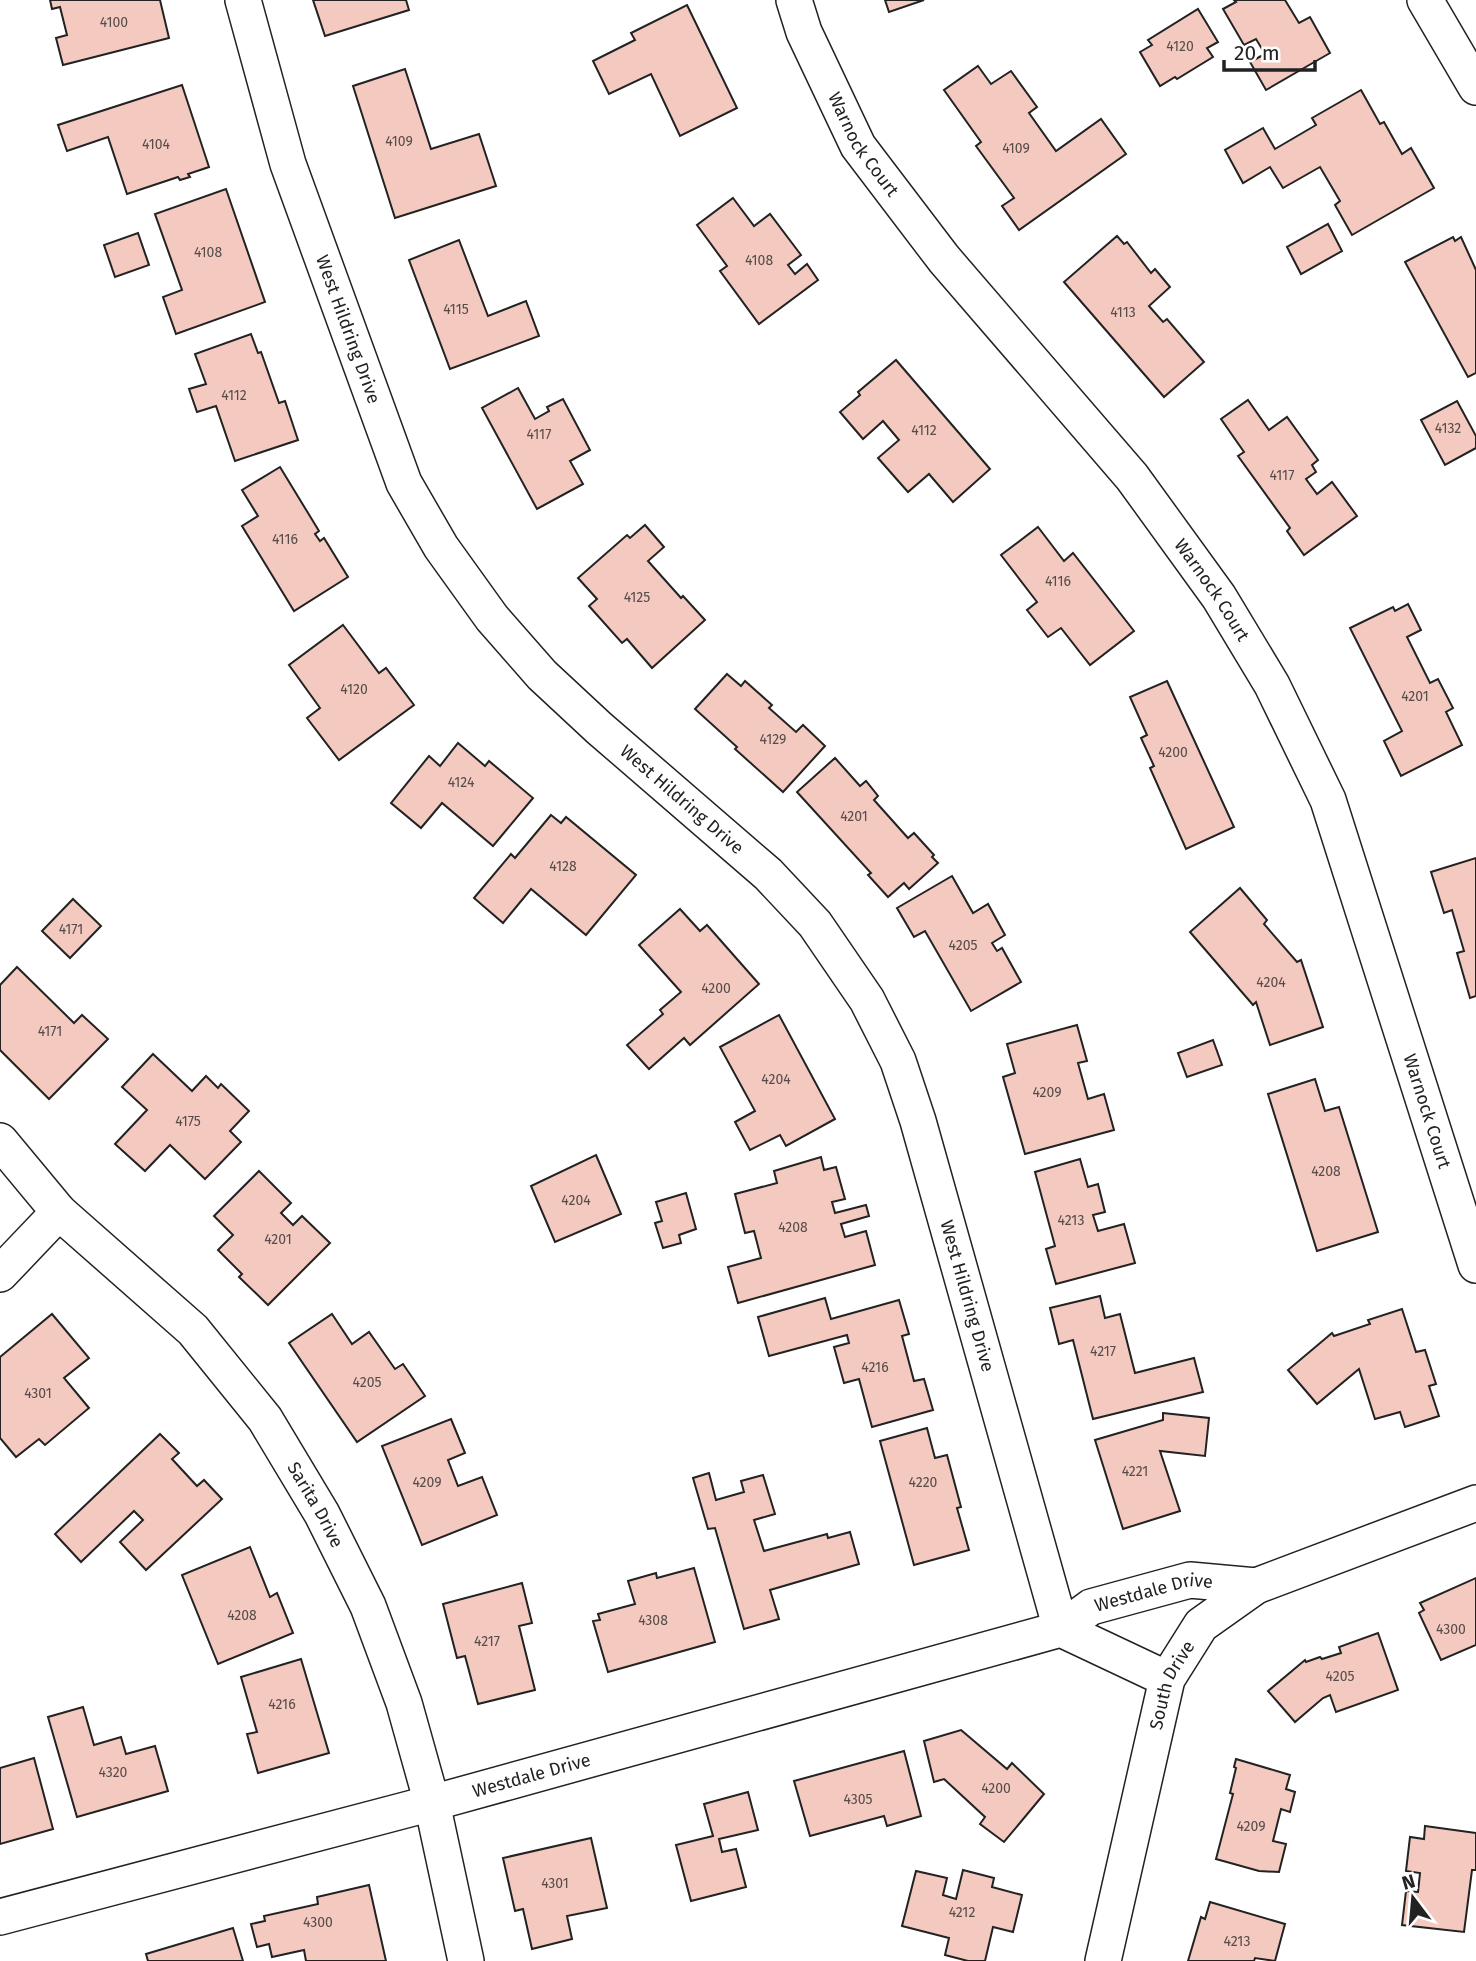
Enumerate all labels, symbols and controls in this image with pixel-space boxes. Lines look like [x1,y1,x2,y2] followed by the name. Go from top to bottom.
[100,14,128,31] house number: 4100
[1224,28,1315,72] scale bar
[1166,38,1194,55] house number: 4120
[1234,40,1280,66] text: 20 m
[823,89,904,201] street label: Warnock Court
[385,133,413,150] house number: 4109
[142,136,171,153] house number: 4104
[1002,140,1030,157] house number: 4109
[194,244,222,261] house number: 4108
[311,252,385,407] street label: West Hildring Drive
[745,252,773,269] house number: 4108
[443,301,469,318] house number: 4115
[1110,304,1136,321] house number: 4113
[221,387,247,404] house number: 4112
[1435,420,1461,437] house number: 4132
[911,422,937,439] house number: 4112
[527,426,551,443] house number: 4117
[1270,467,1294,484] house number: 4117
[272,531,298,548] house number: 4116
[1169,534,1254,646] street label: Warnock Court
[1045,573,1071,590] house number: 4116
[624,589,650,606] house number: 4125
[340,681,368,698] house number: 4120
[1401,688,1429,705] house number: 4201
[760,731,786,748] house number: 4129
[615,740,748,859] street label: West Hildring Drive
[1158,744,1188,761] house number: 4200
[448,774,475,791] house number: 4124
[840,808,868,825] house number: 4201
[549,858,577,875] house number: 4128
[59,921,83,938] house number: 4171
[949,937,977,954] house number: 4205
[1256,974,1286,991] house number: 4204
[701,980,731,997] house number: 4200
[38,1023,62,1040] house number: 4171
[1399,1051,1456,1172] street label: Warnock Court
[761,1071,791,1088] house number: 4204
[1032,1084,1062,1101] house number: 4209
[175,1113,201,1130] house number: 4175
[1311,1163,1341,1180] house number: 4208
[561,1192,591,1209] house number: 4204
[1058,1212,1084,1229] house number: 4213
[935,1218,999,1374] street label: West Hildring Drive
[778,1219,808,1236] house number: 4208
[264,1231,292,1248] house number: 4201
[1090,1343,1116,1360] house number: 4217
[861,1359,889,1376] house number: 4216
[353,1374,381,1391] house number: 4205
[24,1385,52,1402] house number: 4301
[282,1458,348,1551] street label: Sarita Drive
[1122,1463,1148,1480] house number: 4221
[412,1474,442,1491] house number: 4209
[909,1474,938,1491] house number: 4220
[1092,1569,1214,1617] street label: Westdale Drive
[227,1607,257,1624] house number: 4208
[638,1612,668,1629] house number: 4308
[1436,1621,1466,1638] house number: 4300
[474,1633,500,1650] house number: 4217
[1145,1637,1199,1732] street label: South Drive
[1326,1668,1354,1685] house number: 4205
[268,1696,296,1713] house number: 4216
[470,1749,593,1802] street label: Westdale Drive
[99,1764,128,1781] house number: 4320
[981,1780,1011,1797] house number: 4200
[843,1791,873,1808] house number: 4305
[1236,1818,1266,1835] house number: 4209
[1378,1863,1448,1933] north arrow
[1399,1869,1418,1895] text: N
[541,1875,569,1892] house number: 4301
[949,1904,975,1921] house number: 4212
[303,1914,333,1931] house number: 4300
[1224,1933,1250,1950] house number: 4213

